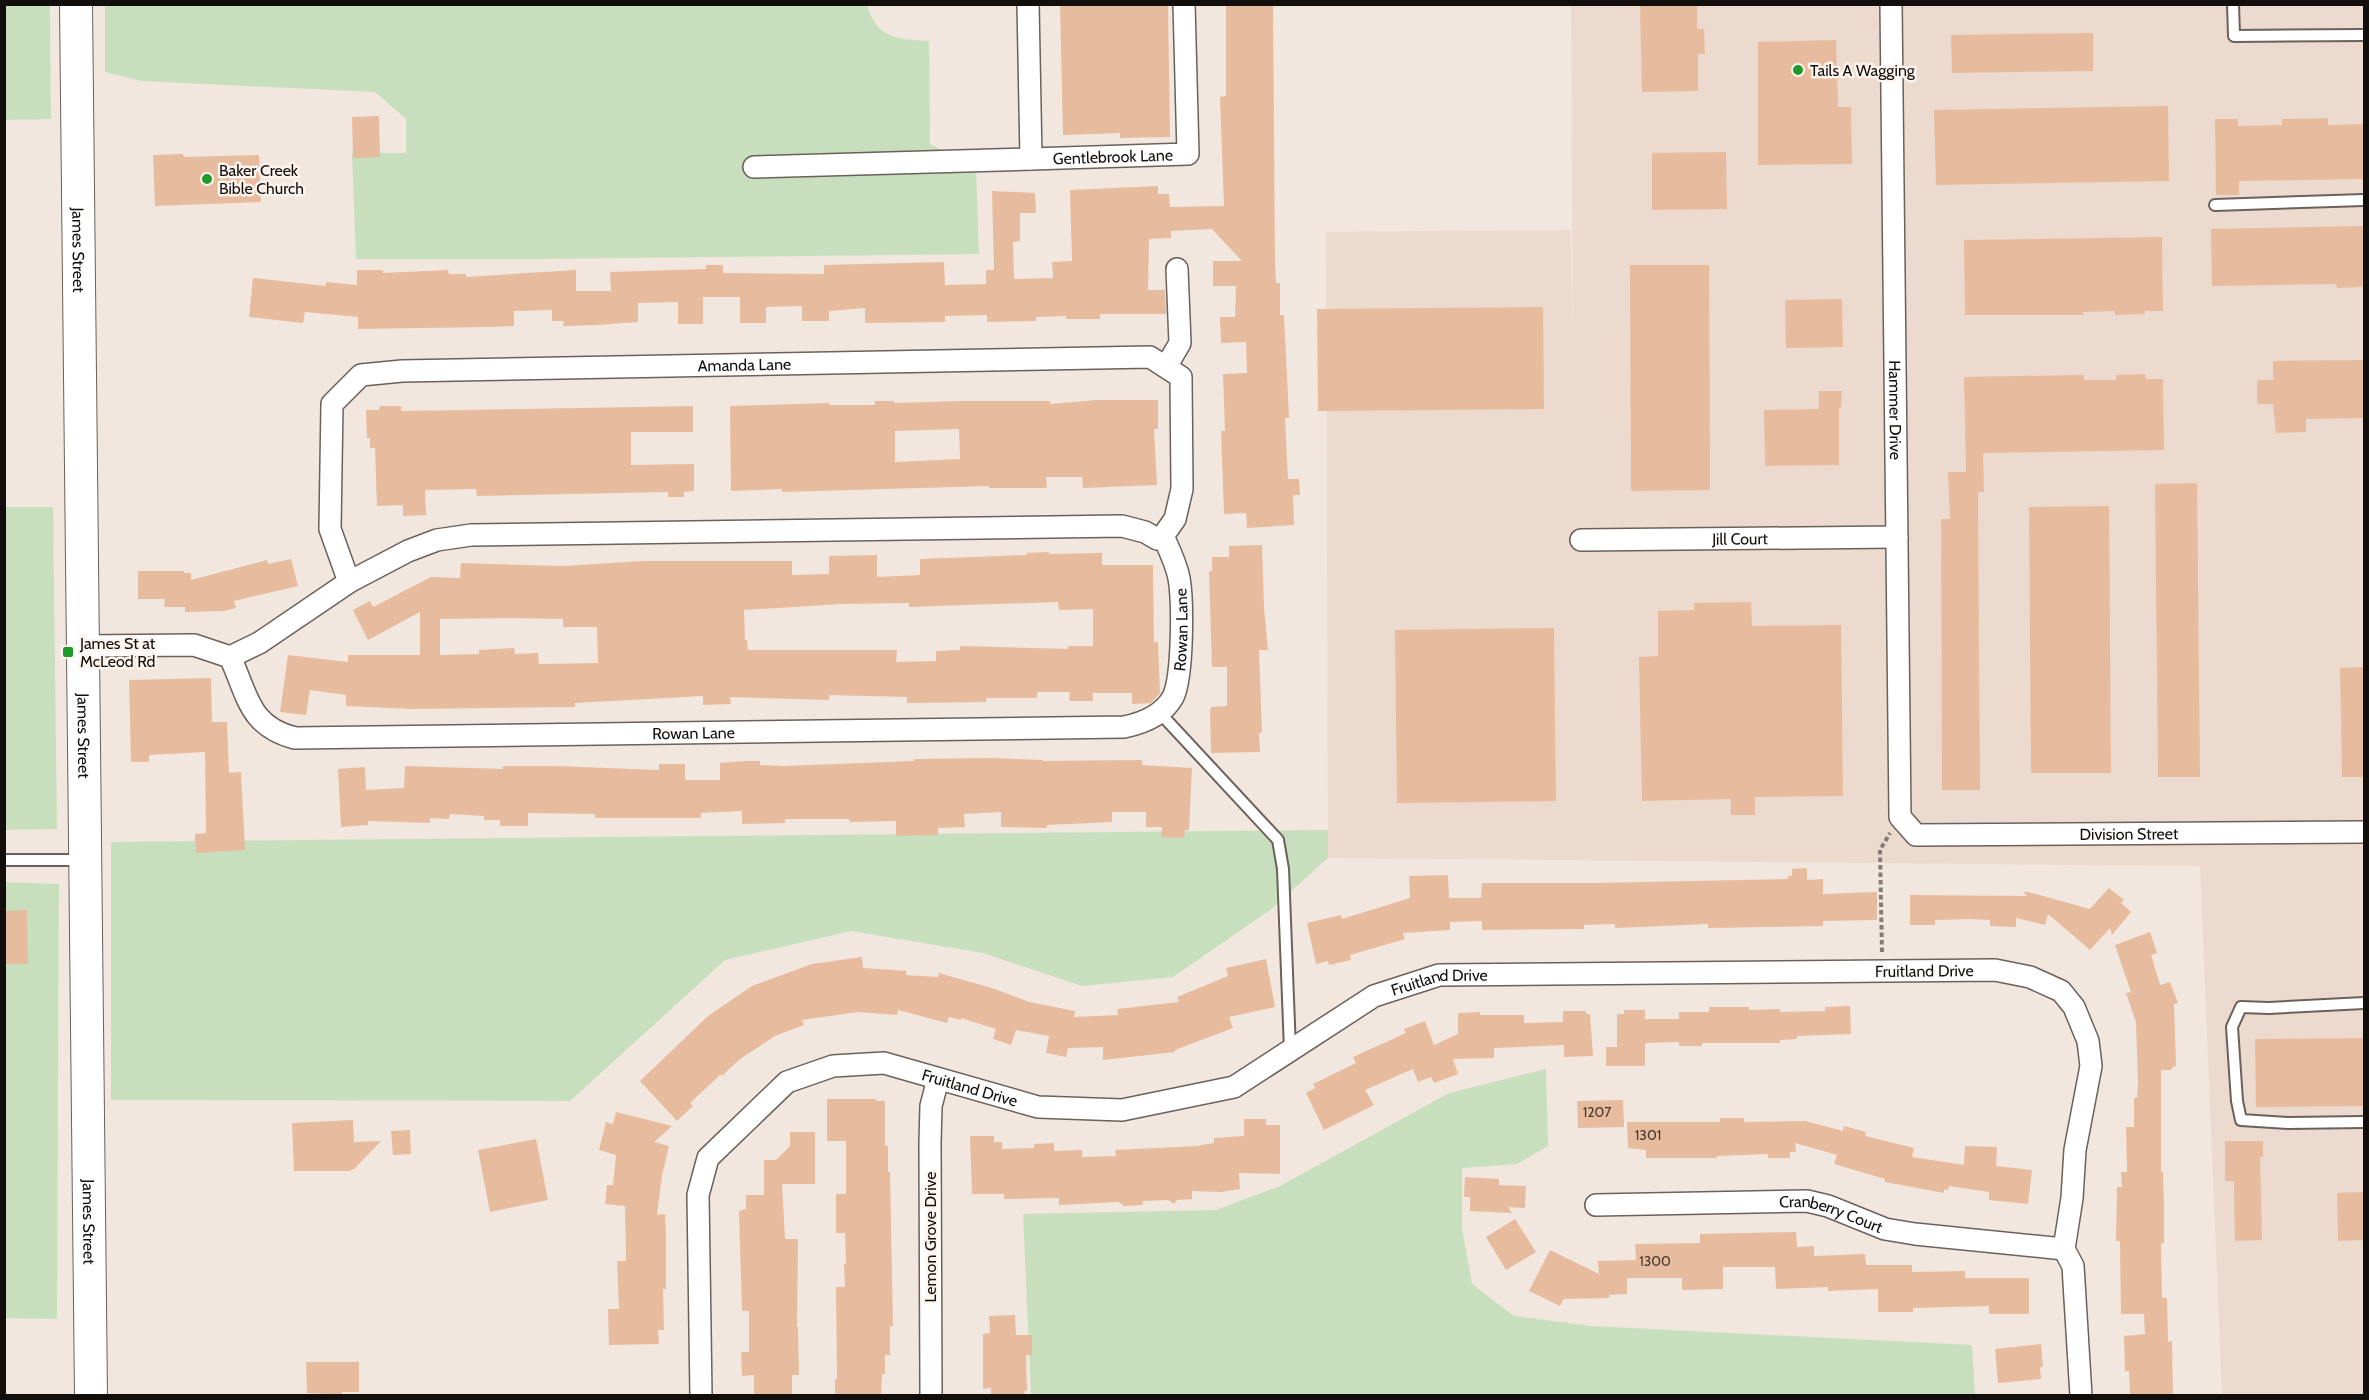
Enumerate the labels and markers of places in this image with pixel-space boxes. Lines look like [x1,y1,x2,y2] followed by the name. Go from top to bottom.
[1810,61,1916,80] place label: Tails A Wagging
[1791,63,1805,77] marker: Tails A Wagging
[219,161,304,198] place label: Baker Creek Bible Church
[200,172,214,186] marker: Baker Creek Bible Church
[79,634,156,671] place label: James St at McLeod Rd
[61,645,75,659] marker: James St at McLeod Rd

